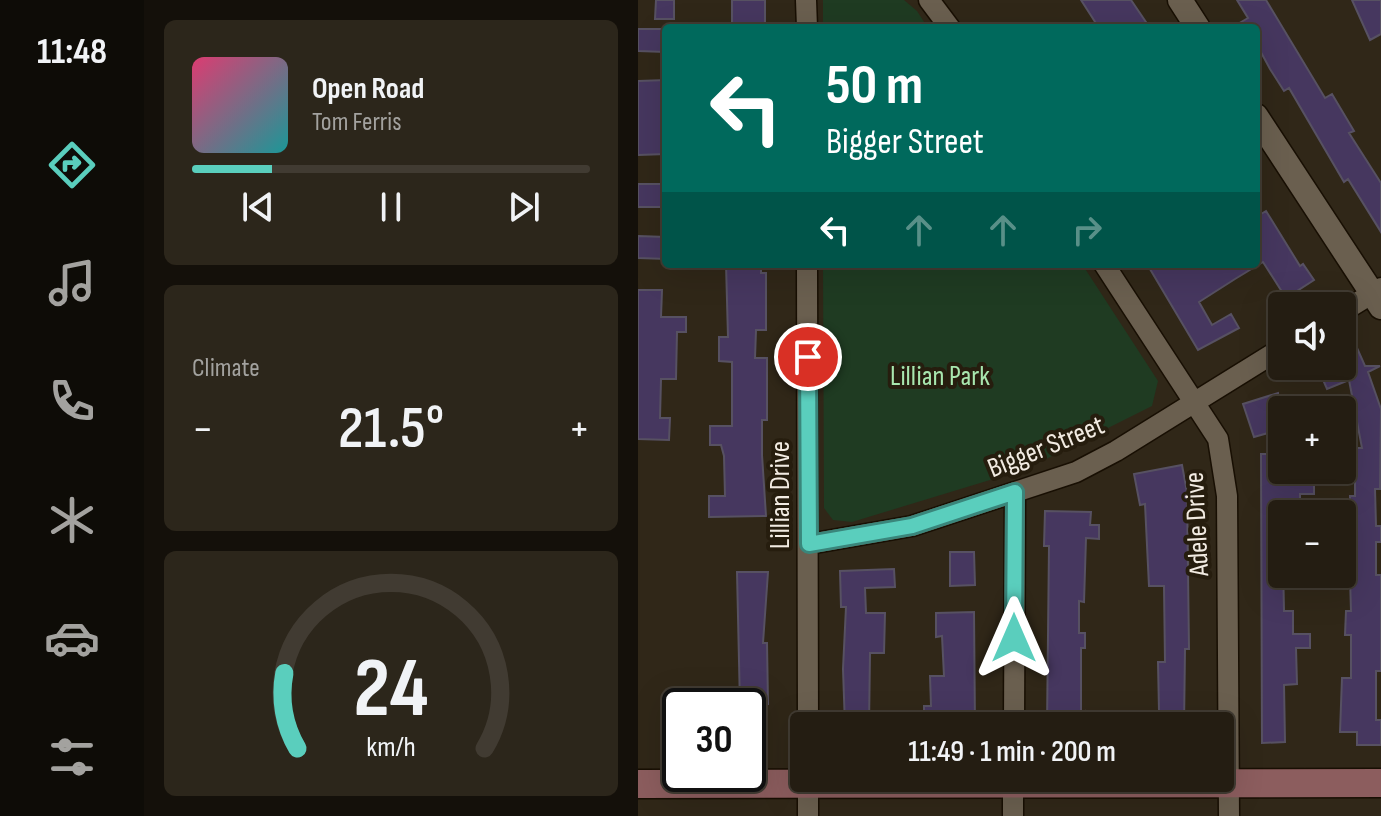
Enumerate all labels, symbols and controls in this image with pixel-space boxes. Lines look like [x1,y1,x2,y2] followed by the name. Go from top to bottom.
[37,31,107,74] text: 11:48
[826,53,923,120] text: 50 m
[694,56,798,160] icon: left
[312,71,424,107] text: Open Road
[312,107,402,138] text: Tom Ferris
[826,121,984,164] text: Bigger Street
[44,137,100,193] icon: directions
[236,185,280,229] icon: previous
[369,185,413,229] icon: pause
[502,185,546,229] icon: next
[813,208,857,252] icon: left
[897,208,941,252] icon: ahead
[981,208,1025,252] icon: ahead
[1065,208,1109,252] icon: right
[44,255,100,311] icon: music
[1268,292,1356,588] map controls
[1268,292,1356,380] button: sound
[774,323,842,391] pin
[786,335,830,379] icon: arrive
[192,353,260,384] text: Climate
[890,360,990,393] park label: Lillian Park
[44,373,100,429] icon: phone
[338,393,444,465] text: 21.5°
[1268,396,1356,484] button: +
[192,403,214,456] text: −
[568,403,590,456] text: +
[983,409,1109,485] street label: Bigger Street
[764,441,797,549] street label: Lillian Drive
[1178,471,1216,578] street label: Adele Drive
[44,492,100,548] icon: climate
[1268,500,1356,588] button: −
[972,596,1056,680] position arrow
[44,610,100,666] icon: car
[354,640,428,740] text: 24
[662,688,766,792] speed limit sign: 30
[44,729,100,785] icon: filters
[366,731,416,766] text: km/h
[908,734,1116,770] text: 11:49 · 1 min · 200 m

